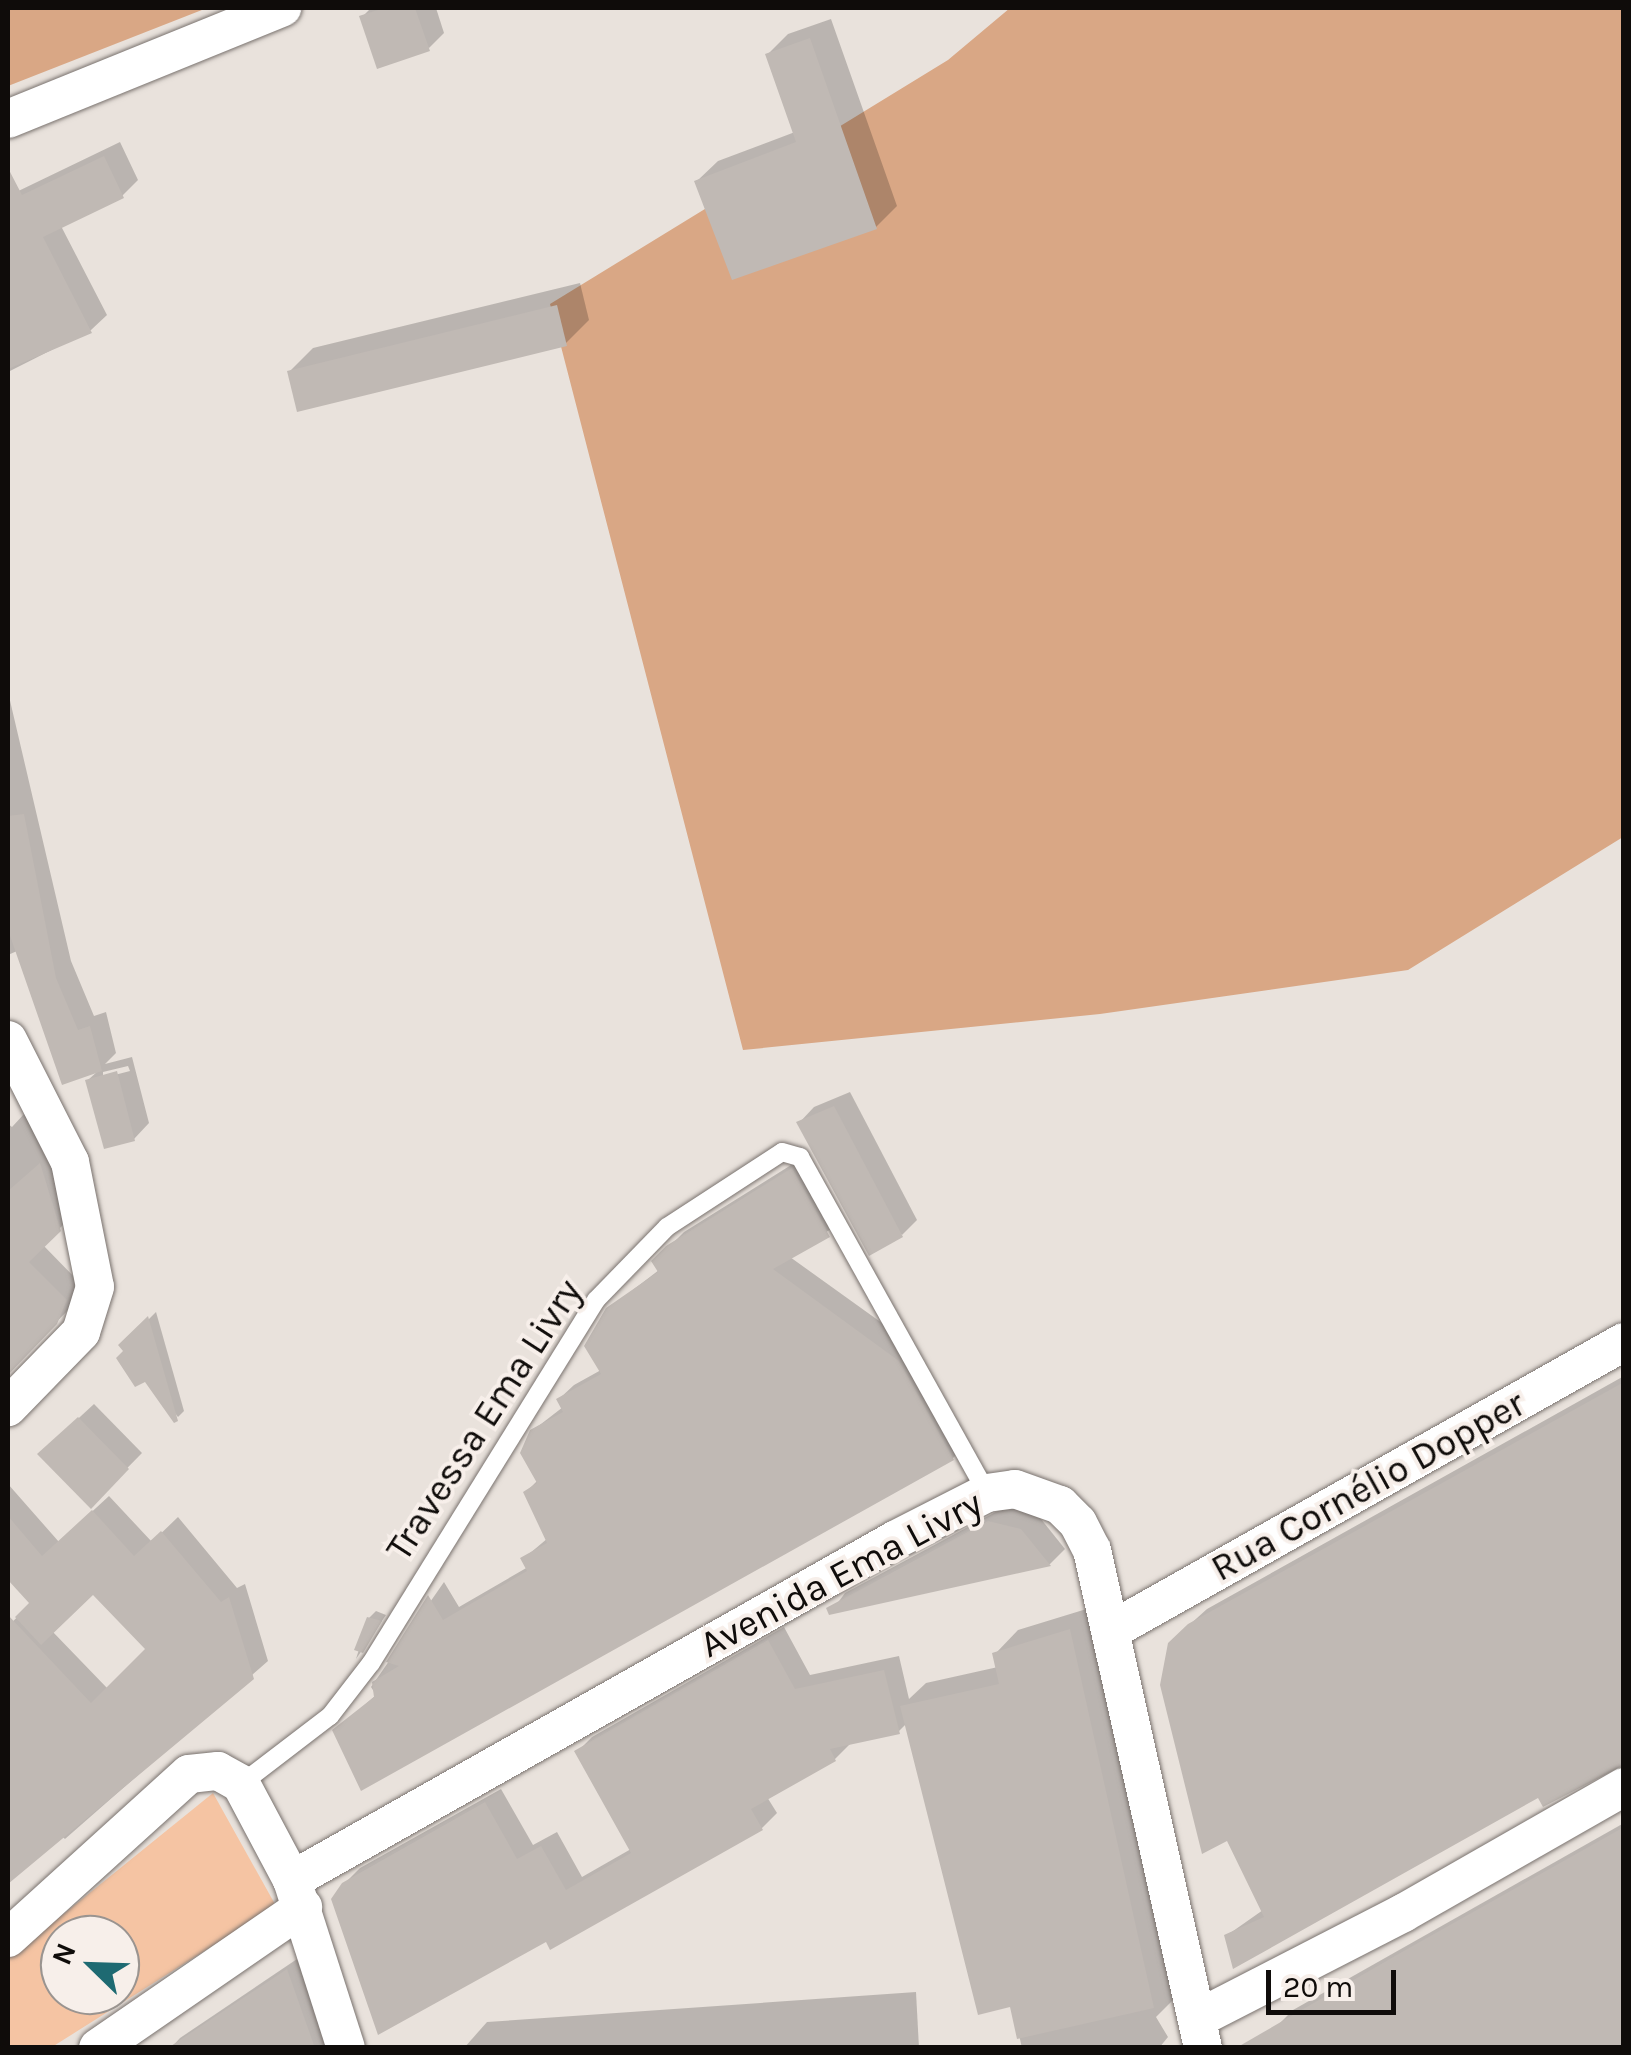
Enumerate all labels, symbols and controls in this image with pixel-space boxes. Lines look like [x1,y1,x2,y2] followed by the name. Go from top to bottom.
[376,1271,592,1569] street label: Travessa Ema Livry
[1203,1381,1533,1591] street label: Rua Cornélio Dopper
[692,1480,990,1668] street label: Avenida Ema Livry
[40,1915,140,2015] north arrow
[45,1938,83,1970] text: N
[1271,1950,1401,2012] scale bar
[1283,1969,1353,2005] text: 20 m

